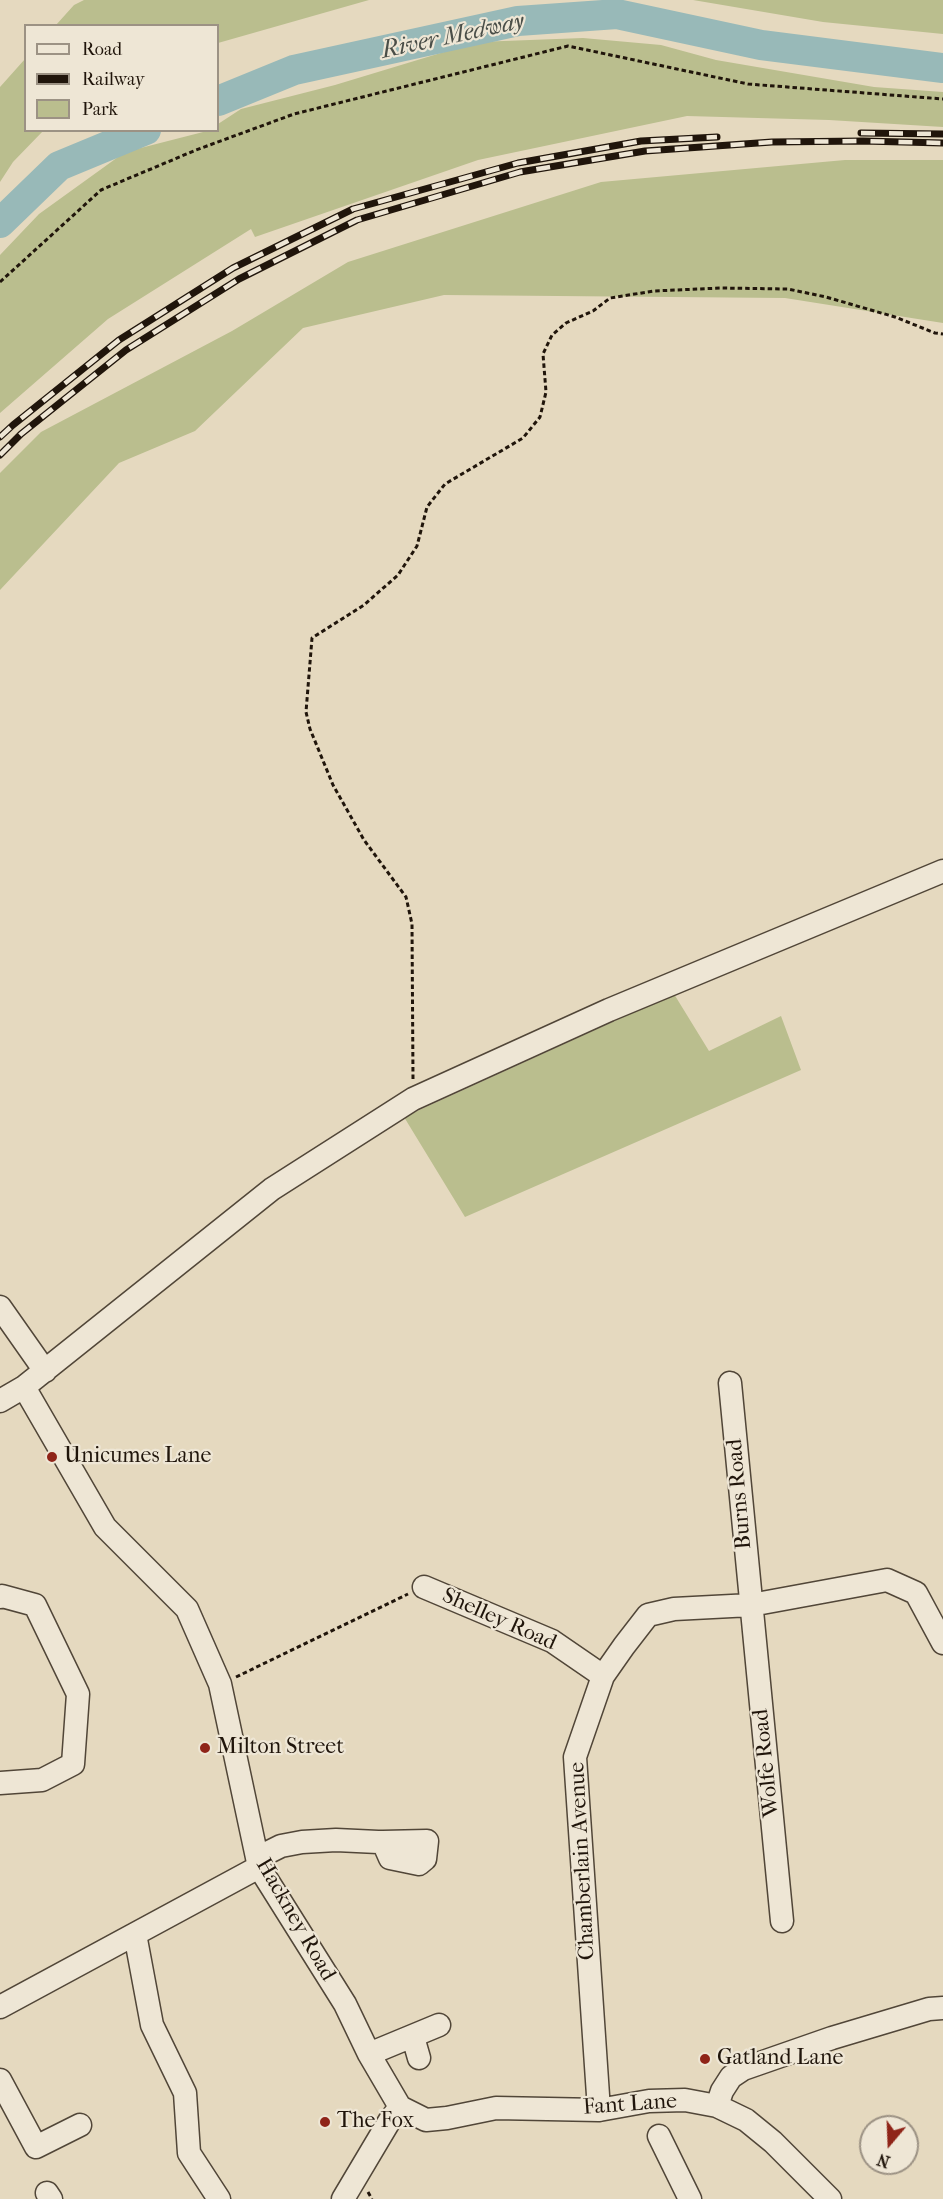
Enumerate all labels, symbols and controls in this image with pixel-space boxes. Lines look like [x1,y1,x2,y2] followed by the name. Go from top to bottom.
[379,8,527,66] water label: River Medway
[24,24,219,132] legend
[82,39,122,60] text: Road
[82,69,145,90] text: Railway
[82,99,118,120] text: Park
[722,1438,758,1550] street label: Burns Road
[64,1444,211,1470] place label: Unicumes Lane
[45,1450,59,1464] marker: Unicumes Lane
[438,1583,560,1657] street label: Shelley Road
[748,1708,786,1818] street label: Wolfe Road
[217,1735,344,1761] place label: Milton Street
[198,1741,212,1755] marker: Milton Street
[565,1761,601,1961] street label: Chamberlain Avenue
[249,1854,341,1986] street label: Hackney Road
[717,2046,843,2072] place label: Gatland Lane
[698,2052,712,2066] marker: Gatland Lane
[582,2089,678,2121] street label: Fant Lane
[337,2109,414,2135] place label: The Fox
[318,2115,332,2129] marker: The Fox
[859,2115,919,2175] north arrow
[875,2150,892,2172] text: N

